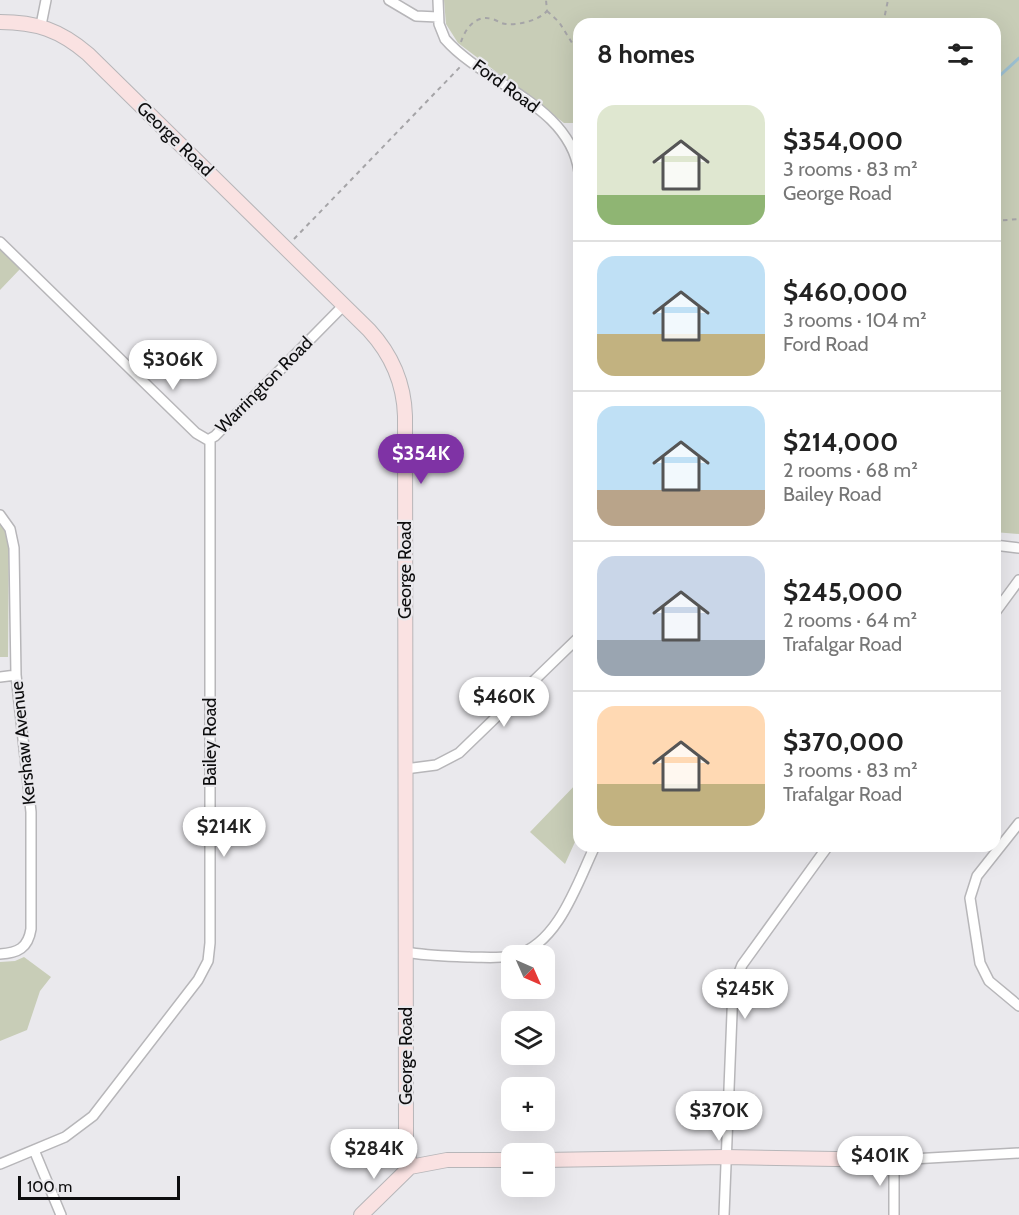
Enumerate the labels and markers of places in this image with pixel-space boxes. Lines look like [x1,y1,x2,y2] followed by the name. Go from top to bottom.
[131,340,215,391] pin: $306K
[379,434,463,485] pin: $354K
[462,677,546,728] pin: $460K
[182,807,266,858] pin: $214K
[703,969,787,1020] pin: $245K
[677,1091,761,1142] pin: $370K
[332,1129,416,1180] pin: $284K
[838,1136,922,1187] pin: $401K

